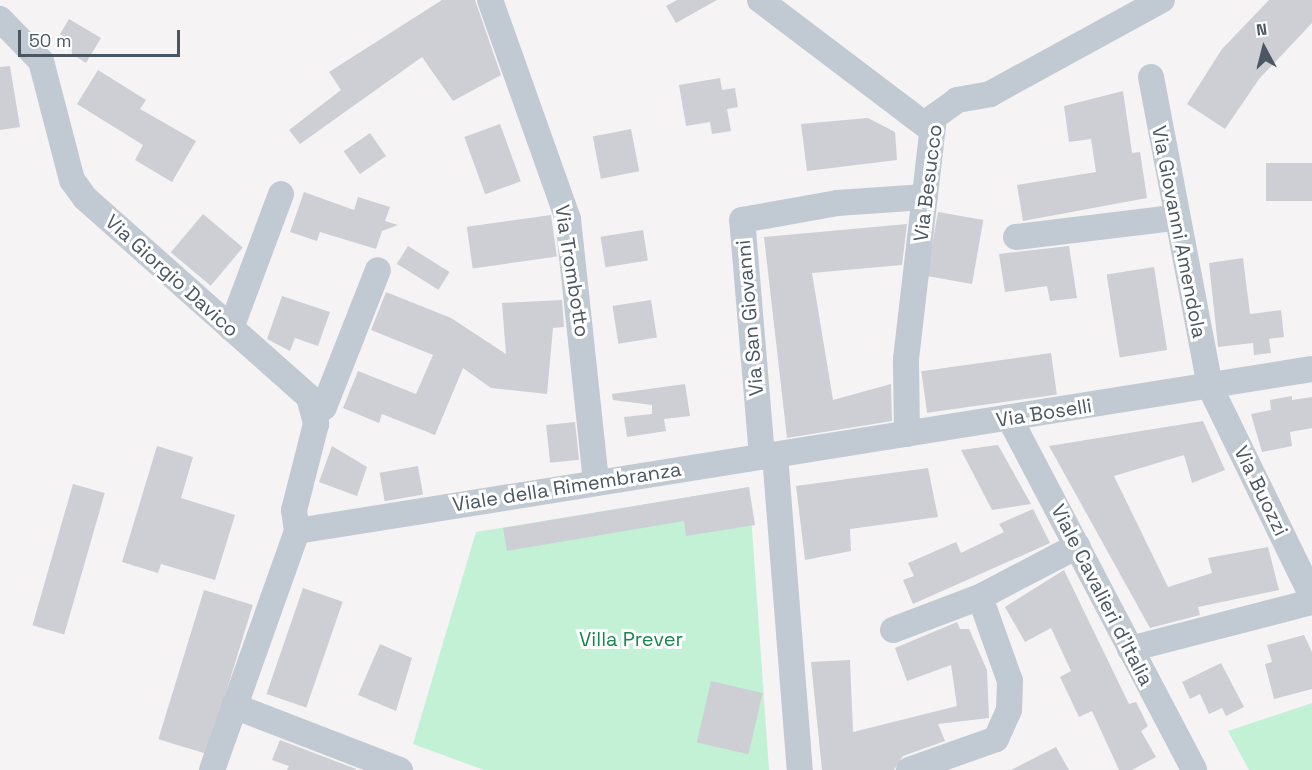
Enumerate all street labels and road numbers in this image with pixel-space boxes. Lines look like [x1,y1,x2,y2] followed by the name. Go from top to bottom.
[909,123,947,243] street label: Via Besucco
[1147,124,1211,340] street label: Via Giovanni Amendola
[550,203,594,339] street label: Via Trombotto
[100,210,244,342] street label: Via Giorgio Davico
[731,239,769,397] street label: Via San Giovanni
[994,394,1094,432] street label: Via Boselli
[1229,442,1293,540] street label: Via Buozzi
[451,457,683,517] street label: Viale della Rimembranza
[1046,500,1158,690] street label: Viale Cavalieri d'Italia

